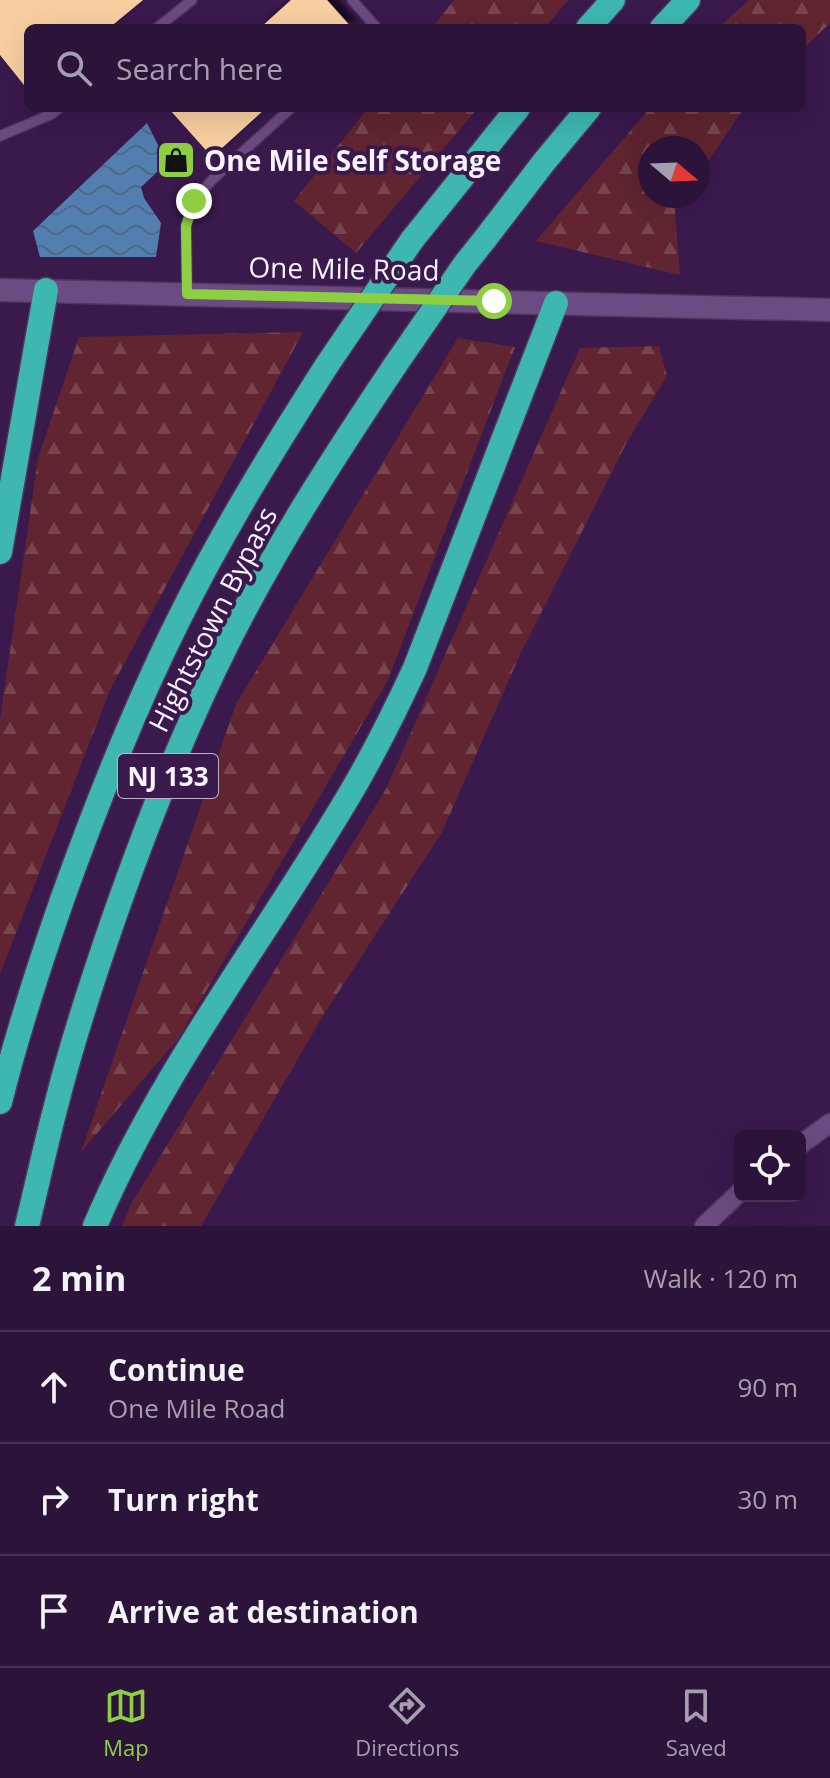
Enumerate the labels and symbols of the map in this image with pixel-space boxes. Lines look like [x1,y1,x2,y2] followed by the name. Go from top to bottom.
[638,136,710,208] north arrow
[155,139,197,181] shop icon: One Mile Self Storage
[204,141,501,179] place label: One Mile Self Storage
[176,183,212,219] route end
[248,247,440,289] street label: One Mile Road
[476,283,512,319] route start
[139,500,285,738] street label: Hightstown Bypass
[118,754,218,798] road number: NJ 133

